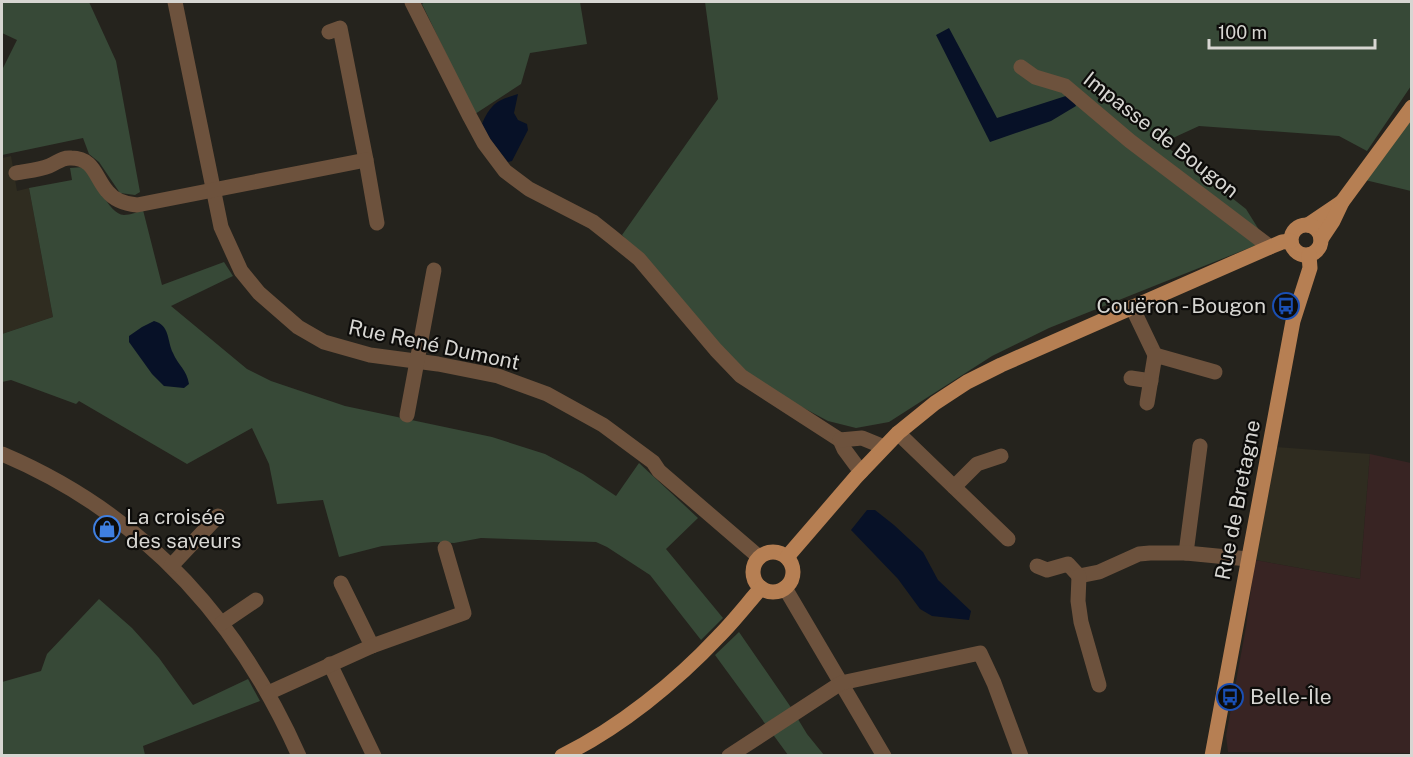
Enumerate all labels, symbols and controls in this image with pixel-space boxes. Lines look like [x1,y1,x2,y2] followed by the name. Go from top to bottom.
[1209,12,1376,50] scale bar
[1218,22,1267,43] text: 100 m
[1079,66,1244,203] street label: Impasse de Bougon
[1271,291,1301,321] bus stop icon: Couëron - Bougon
[1096,293,1266,318] place label: Couëron - Bougon
[346,314,522,375] street label: Rue René Dumont
[1210,418,1265,582] street label: Rue de Bretagne
[126,504,241,553] place label: La croisée des saveurs
[92,514,122,544] shop icon: La croisée des saveurs
[1215,682,1245,712] bus stop icon: Belle-Île
[1250,684,1332,709] place label: Belle-Île

